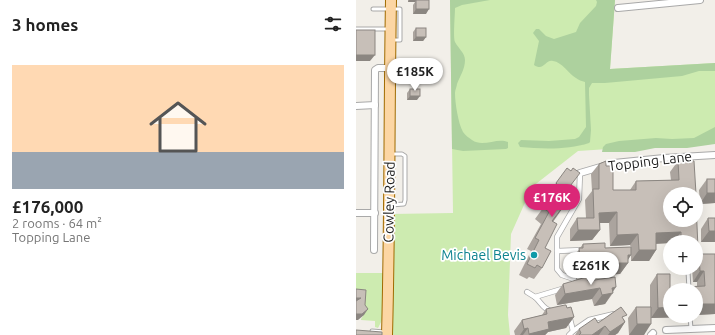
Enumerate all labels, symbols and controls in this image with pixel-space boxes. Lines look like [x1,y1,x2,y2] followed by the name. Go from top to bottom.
[322,13,344,35] icon: filters
[12,15,78,34] text: 3 homes
[387,58,443,92] pin: £185K
[396,64,434,78] text: £185K
[142,91,214,163] icon: home
[607,148,693,174] street label: Topping Lane
[380,161,398,243] street label: Cowley Road
[524,184,580,218] pin: £176K
[663,187,703,323] map controls
[663,187,703,227] button: locate
[533,190,571,204] text: £176K
[12,197,83,216] text: £176,000
[12,216,102,230] text: 2 rooms · 64 m²
[12,230,90,244] text: Topping Lane
[663,235,703,275] button: +
[441,247,526,263] place label: Michael Bevis
[529,250,539,260] marker: Michael Bevis
[563,252,619,286] pin: £261K
[572,258,610,272] text: £261K
[663,283,703,323] button: −

